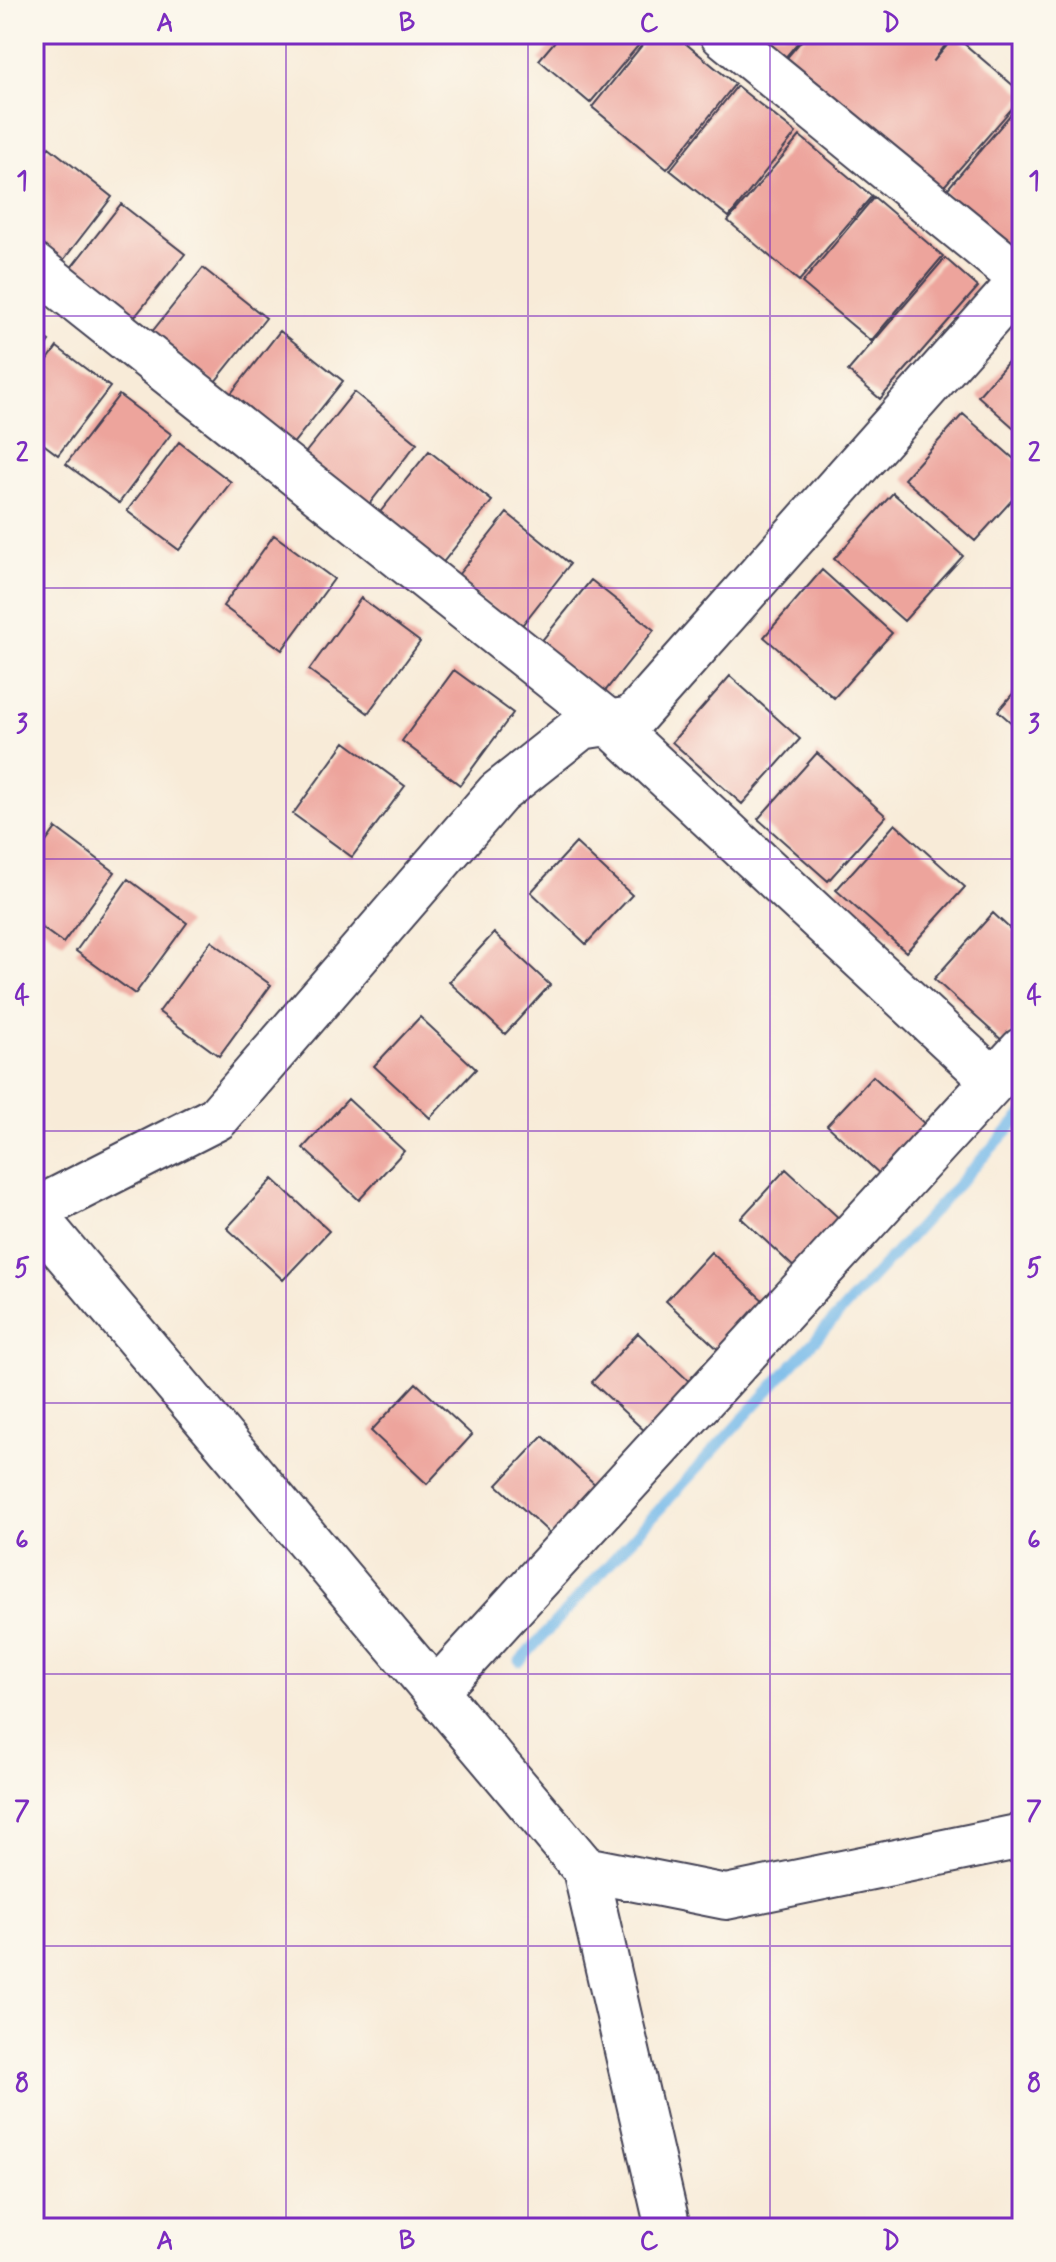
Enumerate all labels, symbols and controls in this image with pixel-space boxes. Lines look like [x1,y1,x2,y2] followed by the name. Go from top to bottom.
[156,7,174,41] text: A
[399,7,415,41] text: B
[640,7,659,41] text: C
[882,7,900,41] text: D
[16,165,28,199] text: 1
[1028,165,1040,199] text: 1
[16,437,29,471] text: 2
[1028,437,1041,471] text: 2
[16,708,28,742] text: 3
[1028,708,1040,742] text: 3
[14,980,30,1014] text: 4
[1026,980,1042,1014] text: 4
[14,1252,30,1286] text: 5
[1026,1252,1042,1286] text: 5
[15,1524,29,1558] text: 6
[1027,1524,1041,1558] text: 6
[14,1795,30,1829] text: 7
[1026,1795,1042,1829] text: 7
[15,2067,29,2101] text: 8
[1027,2067,1041,2101] text: 8
[156,2225,174,2259] text: A
[399,2225,415,2259] text: B
[640,2225,659,2259] text: C
[882,2225,900,2259] text: D

